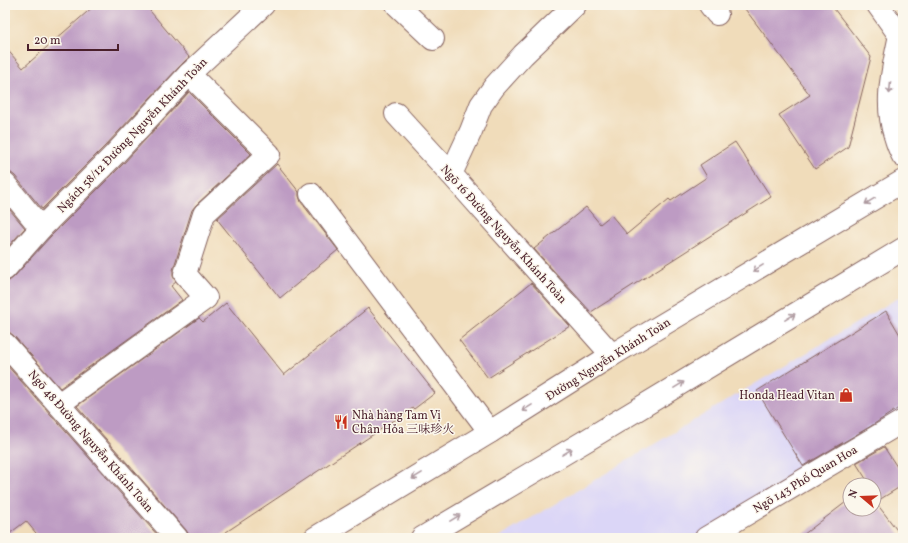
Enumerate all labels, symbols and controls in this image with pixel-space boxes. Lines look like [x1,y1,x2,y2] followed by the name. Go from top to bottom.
[28,26,118,52] scale bar
[34,33,61,49] text: 20 m
[54,55,211,217] street label: Ngách 58/12 Đường Nguyễn Khánh Toàn
[887,81,894,94] one-way arrow
[437,162,570,307] street label: Ngõ 16 Đường Nguyễn Khánh Toàn
[865,197,876,205] one-way arrow
[752,264,764,272] one-way arrow
[784,313,796,321] one-way arrow
[543,315,674,405] street label: Đường Nguyễn Khánh Toàn
[24,367,157,516] street label: Ngõ 48 Đường Nguyễn Khánh Toàn
[673,380,685,388] one-way arrow
[838,387,854,403] shop icon: Honda Head Vitan
[739,388,835,404] place label: Honda Head Vitan
[522,404,533,413] one-way arrow
[352,408,454,438] place label: Nhà hàng Tam Vị Chân Hỏa 三味珍火
[333,414,349,430] restaurant icon: Nhà hàng Tam Vị Chân Hỏa 三味珍火
[750,442,860,516] street label: Ngõ 143 Phố Quan Hoa
[561,447,573,455] one-way arrow
[411,473,423,481] one-way arrow
[842,477,882,517] north arrow
[449,514,461,522] one-way arrow

